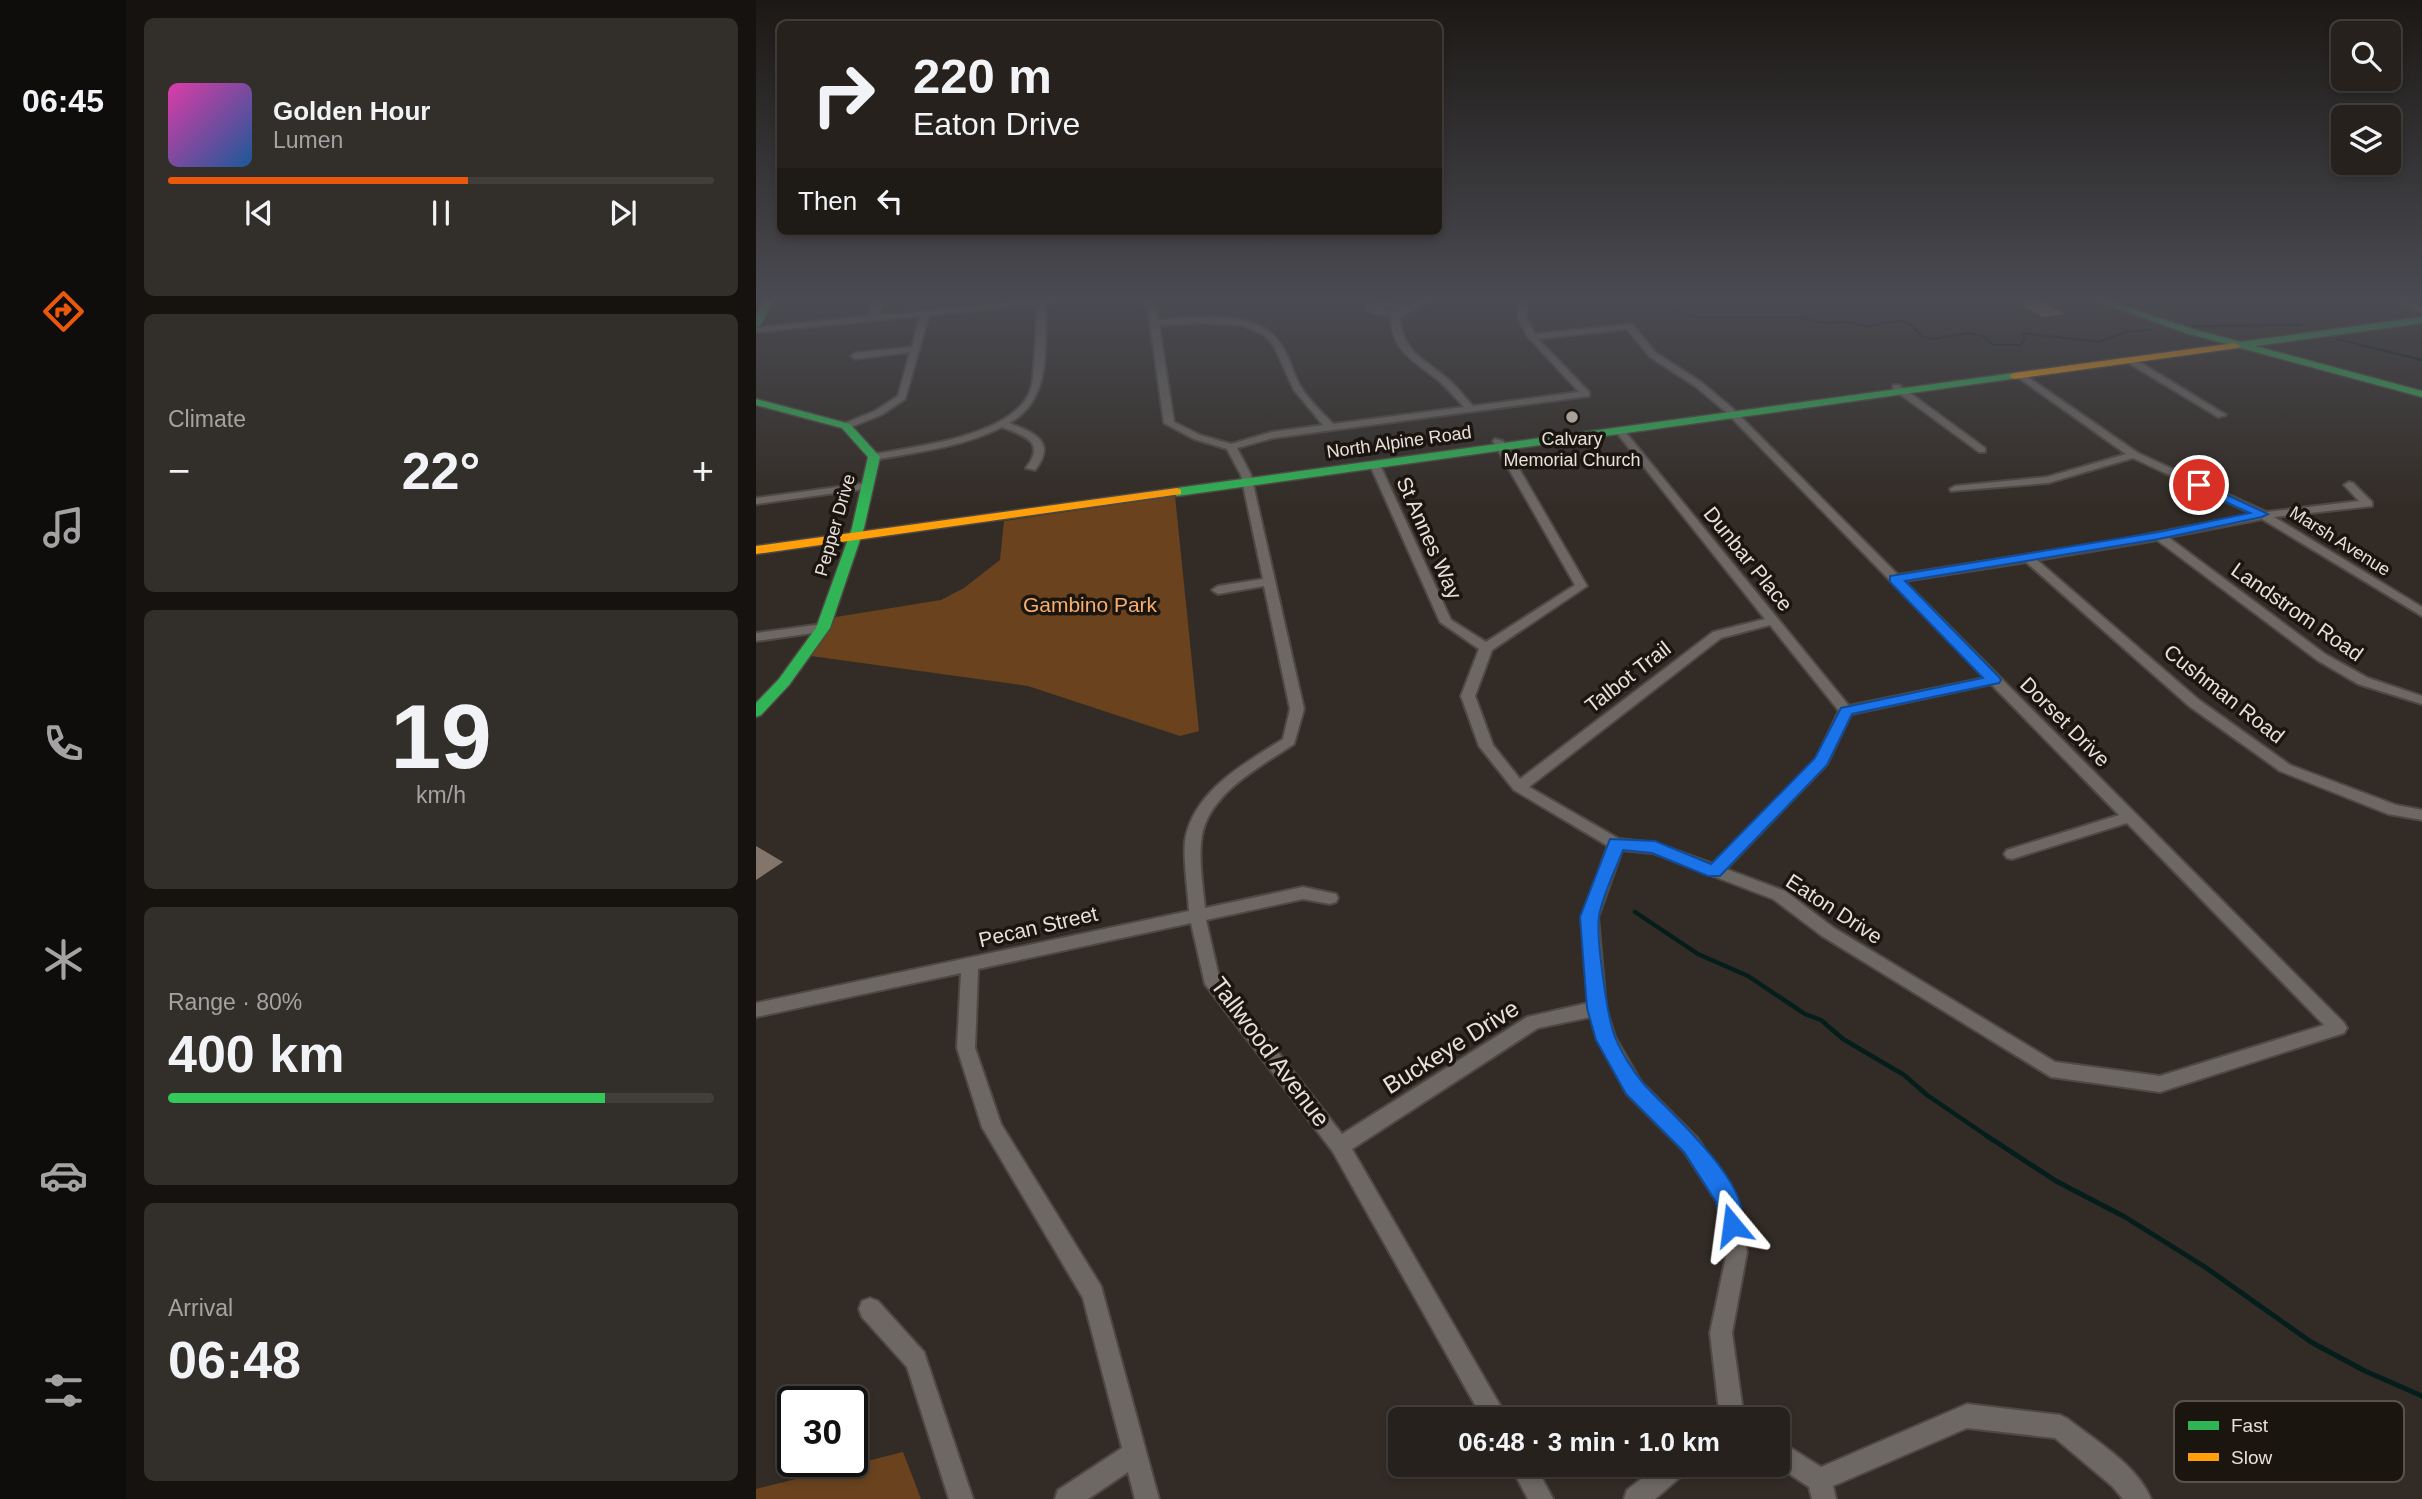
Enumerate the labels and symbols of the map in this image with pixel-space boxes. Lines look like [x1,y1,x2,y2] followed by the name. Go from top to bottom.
[1564,409,1580,425] marker: Calvary Memorial Church
[1325,422,1473,462] street label: North Alpine Road
[1503,429,1641,470] place label: Calvary Memorial Church
[2169,455,2229,515] pin
[811,472,859,578] street label: Pepper Drive
[1392,473,1467,603] street label: St Annes Way
[1699,502,1797,615] street label: Dunbar Place
[2286,502,2394,580] street label: Marsh Avenue
[2227,558,2367,666] street label: Landstrom Road
[1023,593,1158,616] park label: Gambino Park
[1581,636,1675,717] street label: Talbot Trail
[2160,640,2289,748] street label: Cushman Road
[2016,672,2115,771] street label: Dorset Drive
[1782,869,1887,948] street label: Eaton Drive
[976,902,1100,951] street label: Pecan Street
[1206,972,1335,1132] street label: Tallwood Avenue
[1378,994,1524,1099] street label: Buckeye Drive
[1695,1188,1769,1262] position arrow
[777,1386,868,1477] speed limit sign: 30
[2174,1401,2404,1482] legend
[2231,1415,2269,1436] text: Fast
[2231,1447,2272,1468] text: Slow

